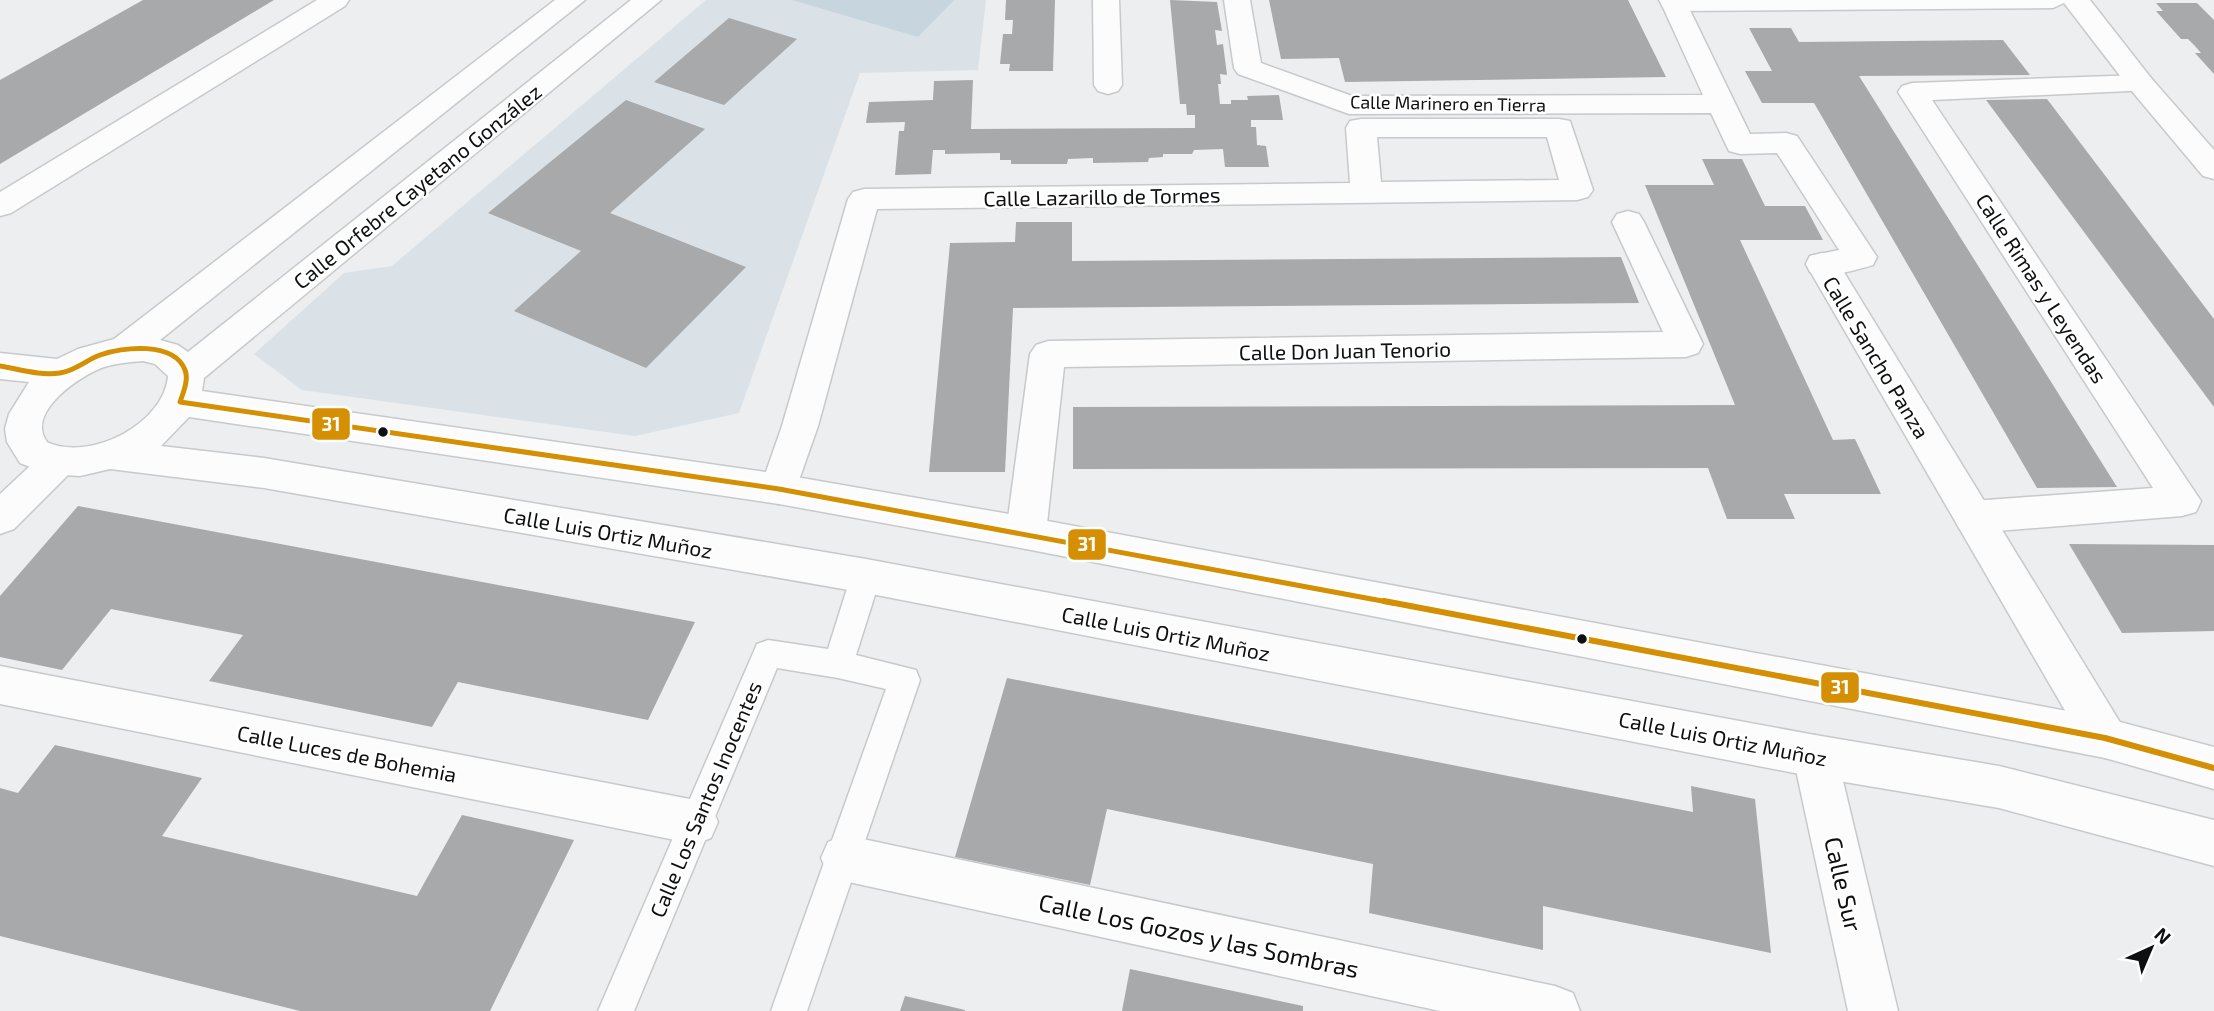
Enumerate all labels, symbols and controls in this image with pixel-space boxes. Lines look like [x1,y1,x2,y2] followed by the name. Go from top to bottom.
[288,78,546,294] street label: Calle Orfebre Cayetano González
[1350,90,1546,116] street label: Calle Marinero en Tierra
[983,181,1221,211] street label: Calle Lazarillo de Tormes
[1971,189,2113,387] street label: Calle Rimas y Leyendas
[1819,271,1935,443] street label: Calle Sancho Panza
[1239,336,1451,364] street label: Calle Don Juan Tenorio
[311,407,351,441] line badge: 31
[322,412,340,435] text: 31
[376,425,390,439] unlabelled marker
[502,501,714,563] street label: Calle Luis Ortiz Muñoz
[1067,528,1107,561] line badge: 31
[1078,532,1096,555] text: 31
[1060,601,1272,665] street label: Calle Luis Ortiz Muñoz
[1575,632,1589,646] unlabelled marker
[1820,671,1860,704] line badge: 31
[1831,675,1849,698] text: 31
[644,677,766,921] street label: Calle Los Santos Inocentes
[1617,706,1829,770] street label: Calle Luis Ortiz Muñoz
[235,719,459,787] street label: Calle Luces de Bohemia
[1819,834,1869,934] street label: Calle Sur
[1036,887,1362,983] street label: Calle Los Gozos y las Sombras
[2116,913,2186,983] north arrow
[2150,922,2176,948] text: N

